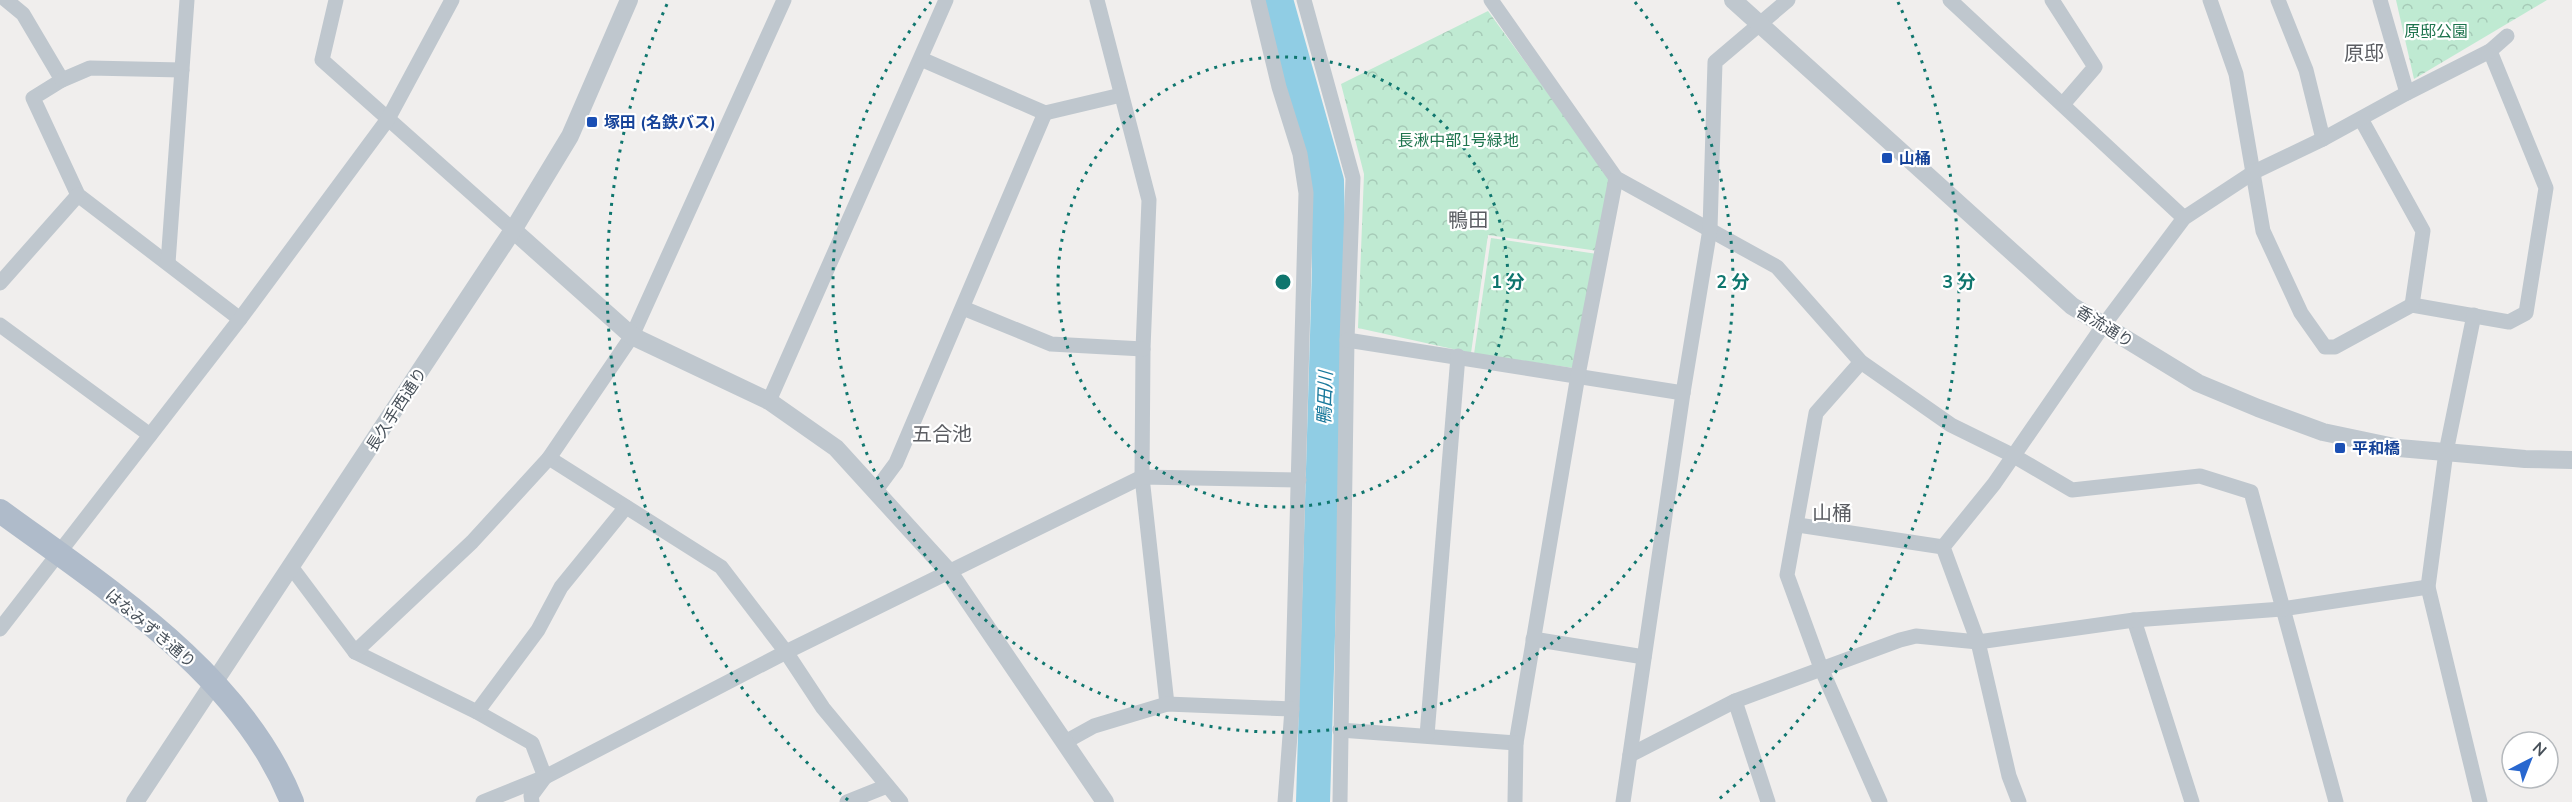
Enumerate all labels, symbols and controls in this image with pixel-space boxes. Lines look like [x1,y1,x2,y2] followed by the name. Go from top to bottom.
[2404,21,2468,43] park label: 原邸公園
[2344,40,2384,67] district label: 原邸
[604,112,716,134] place label: 塚田 (名鉄バス)
[585,115,599,129] marker: 塚田 (名鉄バス)
[1397,130,1519,152] park label: 長湫中部1号緑地
[1899,148,1931,170] place label: 山桶
[1880,151,1894,165] marker: 山桶
[1448,207,1488,234] district label: 鴨田
[1491,270,1525,294] text: 1 分
[1716,270,1750,294] text: 2 分
[1942,270,1976,294] text: 3 分
[1273,272,1293,292] centre of rings
[2071,301,2137,353] street label: 香流通り
[361,363,432,456] street label: 長久手西通り
[1312,369,1338,425] water label: 鴨田川
[912,421,972,448] district label: 五合池
[2352,438,2400,460] place label: 平和橋
[2333,441,2347,455] marker: 平和橋
[1812,500,1852,527] district label: 山桶
[100,584,200,673] street label: はなみずき通り
[2500,730,2560,790] north arrow
[2528,737,2551,762] text: N

